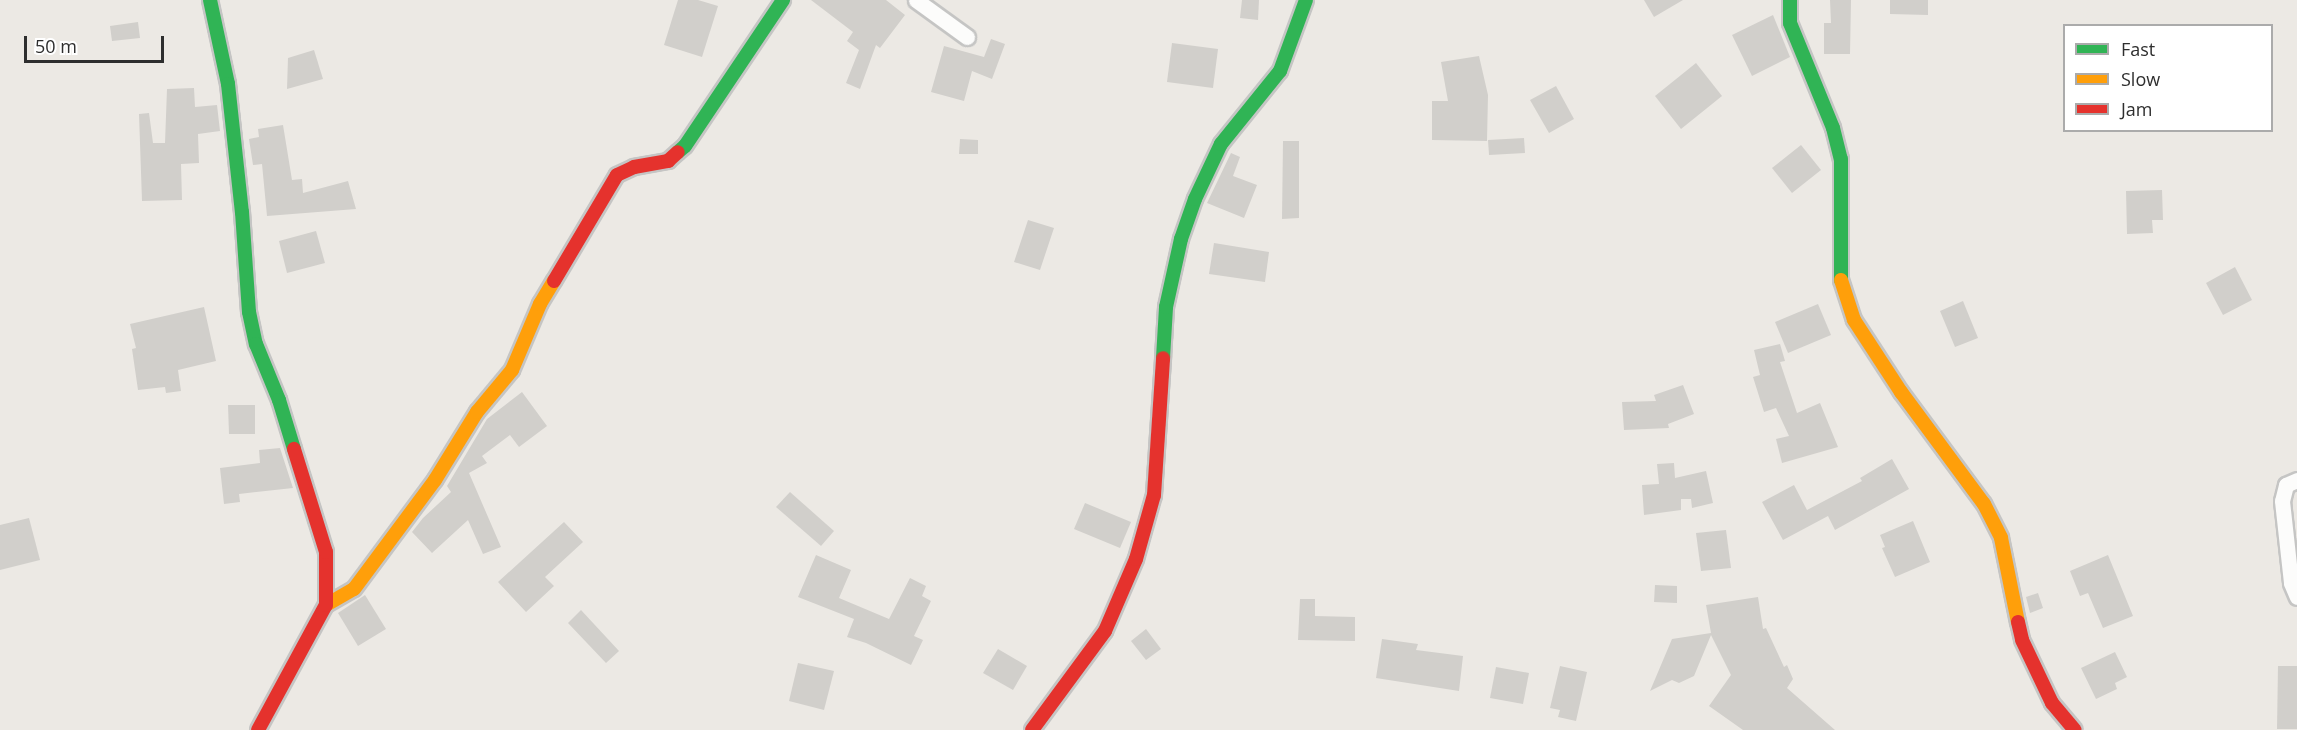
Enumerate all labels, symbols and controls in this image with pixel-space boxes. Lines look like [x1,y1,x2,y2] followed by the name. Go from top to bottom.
[27,24,166,62] scale bar
[2063,24,2273,132] legend
[35,34,77,58] text: 50 m
[2121,37,2155,61] text: Fast
[2121,67,2160,91] text: Slow
[2121,97,2153,121] text: Jam

